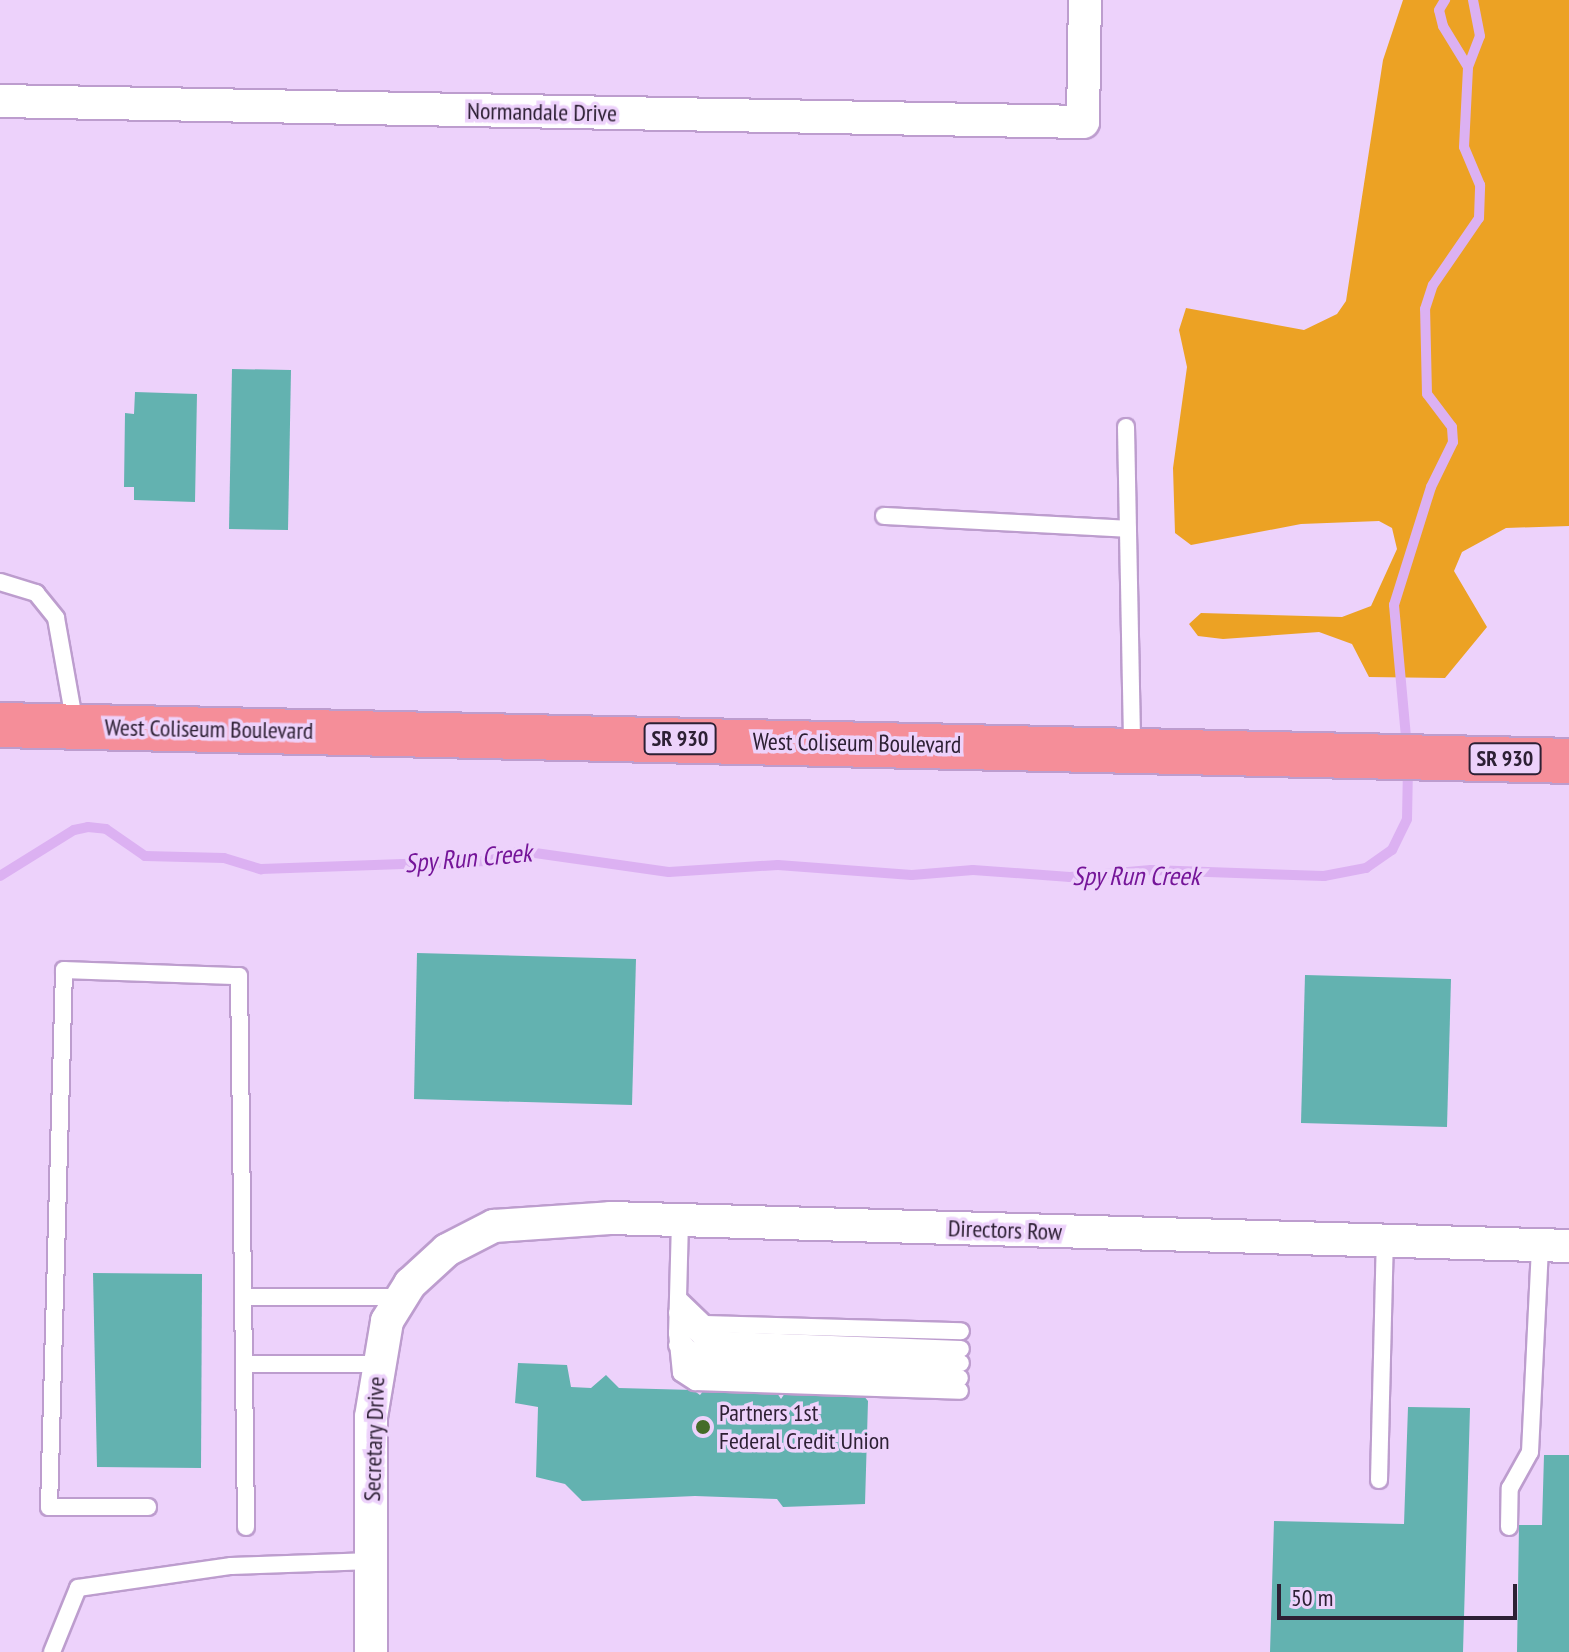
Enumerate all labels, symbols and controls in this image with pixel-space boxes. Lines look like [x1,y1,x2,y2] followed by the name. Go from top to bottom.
[467,96,617,128] street label: Normandale Drive
[104,713,314,745] street label: West Coliseum Boulevard
[642,721,718,757] road number: SR 930
[752,727,962,759] street label: West Coliseum Boulevard
[1467,741,1543,777] road number: SR 930
[403,837,533,879] water label: Spy Run Creek
[1072,860,1200,892] water label: Spy Run Creek
[947,1214,1063,1246] street label: Directors Row
[357,1376,391,1502] street label: Secretary Drive
[719,1399,890,1455] place label: Partners 1st Federal Credit Union
[694,1418,712,1436] marker: Partners 1st Federal Credit Union
[1281,1568,1521,1618] scale bar
[1291,1582,1333,1613] text: 50 m

